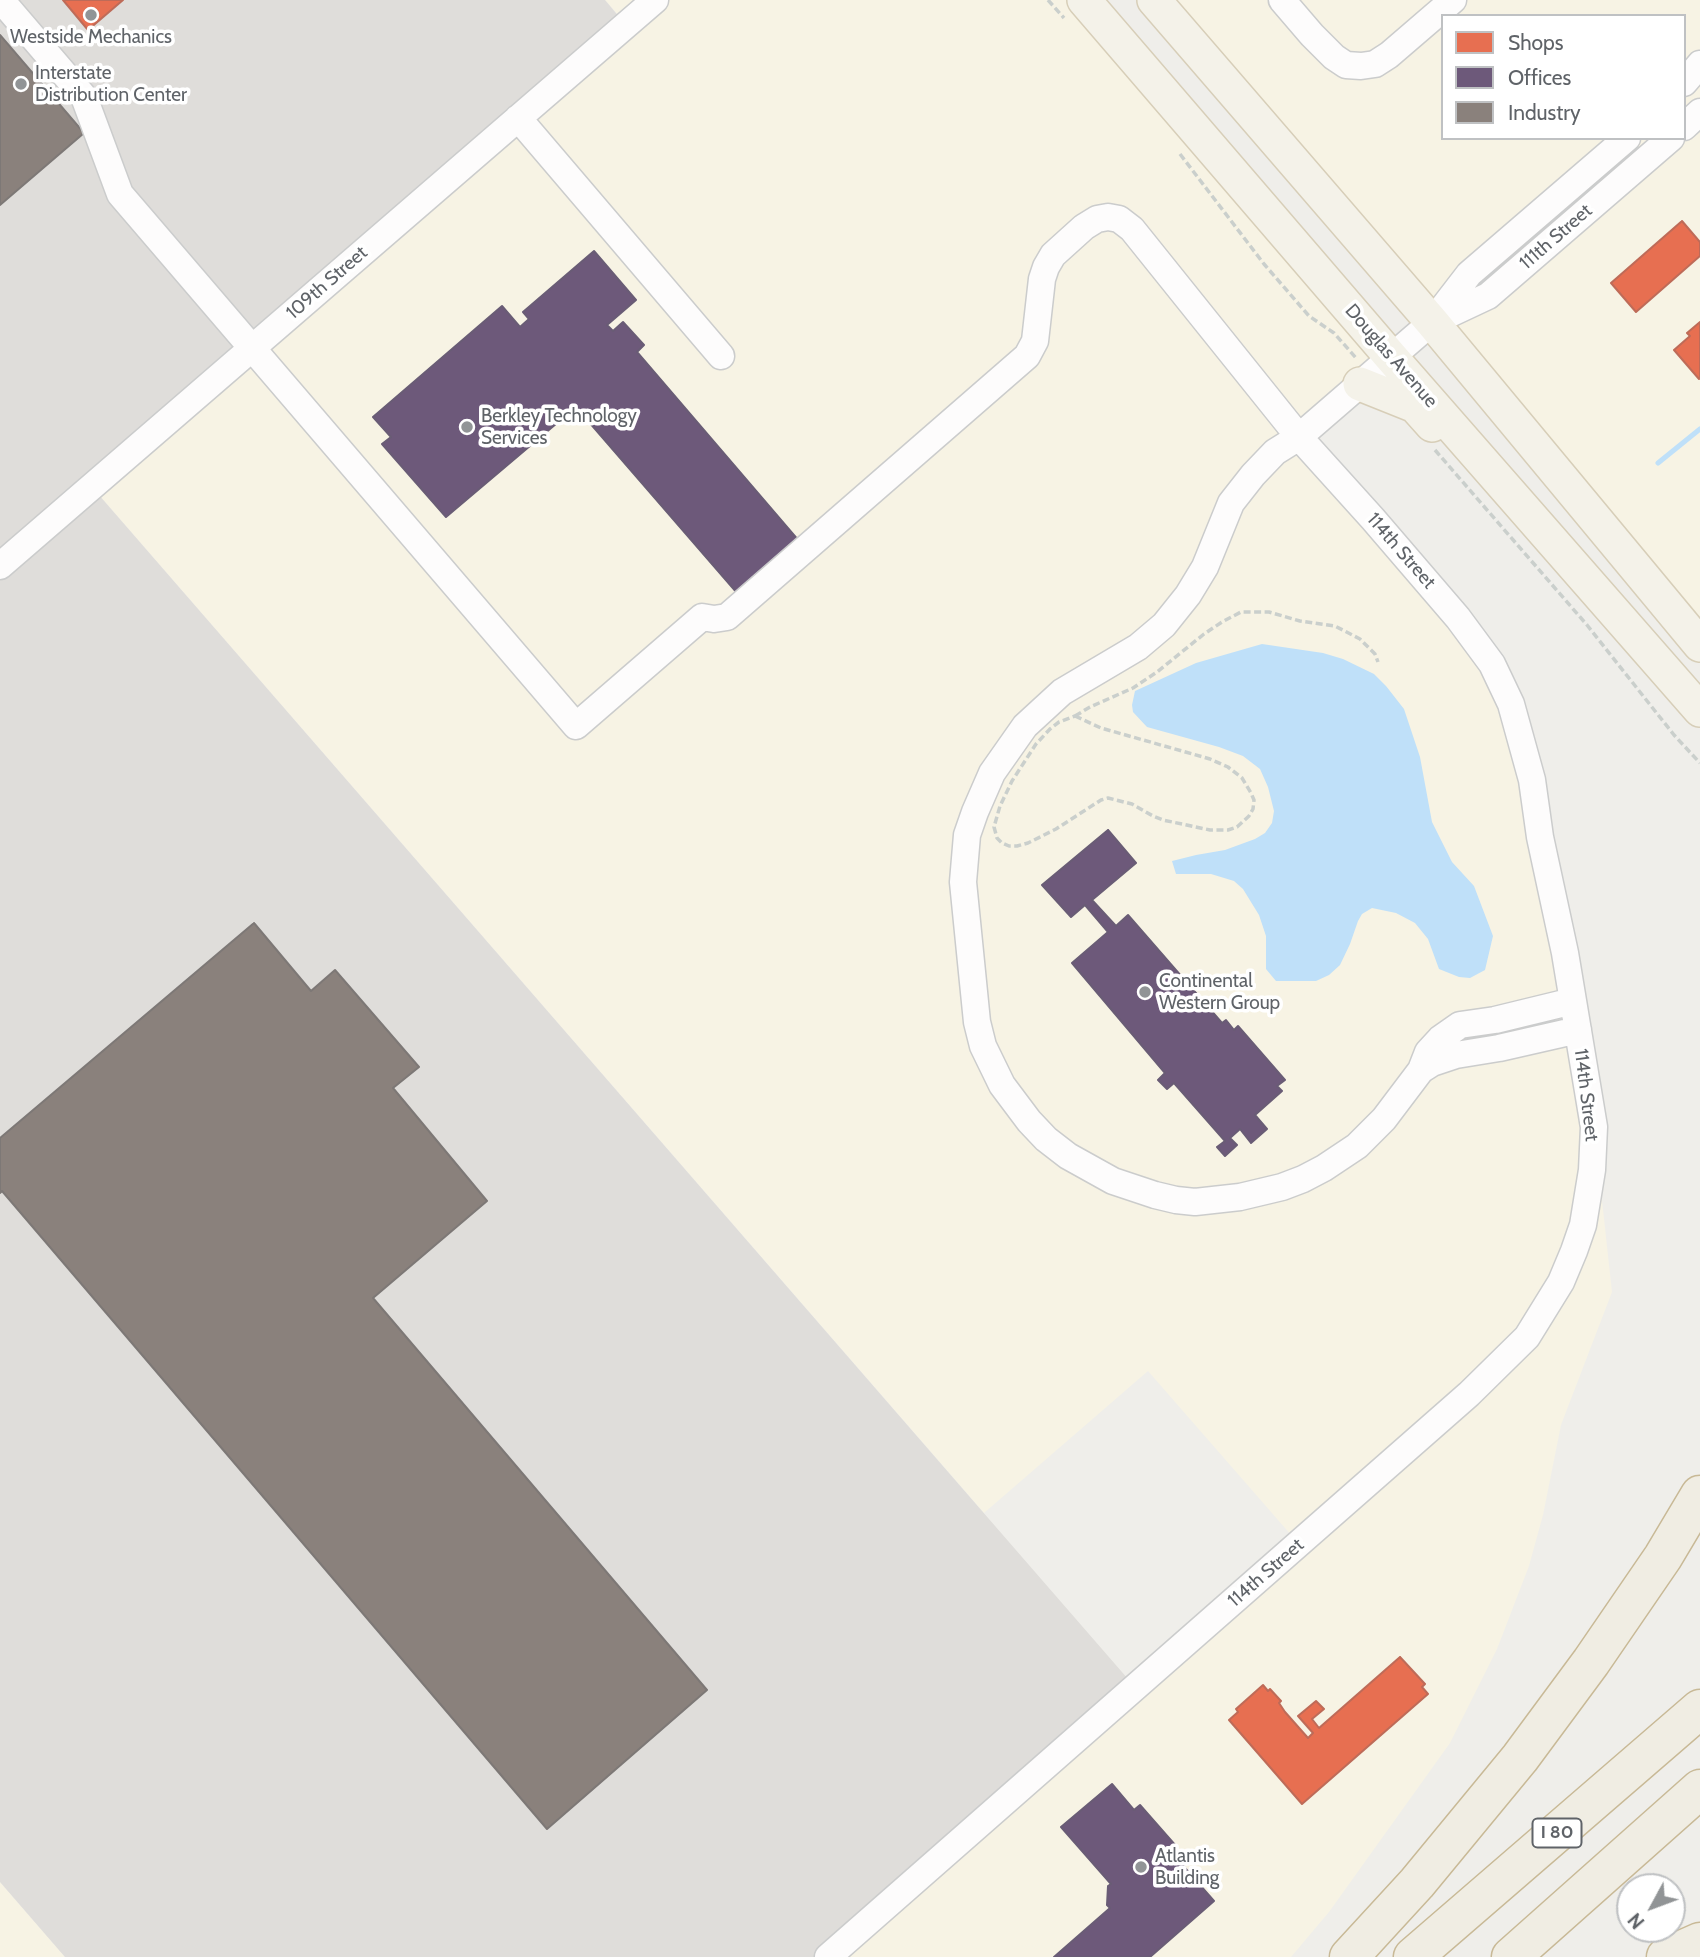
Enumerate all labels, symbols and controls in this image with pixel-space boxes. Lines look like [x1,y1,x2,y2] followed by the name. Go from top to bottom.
[83,7,99,23] marker: Westside Mechanics
[1441,14,1686,140] legend
[10,26,172,48] place label: Westside Mechanics
[1508,30,1563,55] text: Shops
[35,62,187,106] place label: Interstate Distribution Center
[1508,65,1571,90] text: Offices
[13,76,29,92] marker: Interstate Distribution Center
[1508,100,1581,125] text: Industry
[1515,199,1597,275] street label: 111th Street
[282,242,372,324] street label: 109th Street
[1340,300,1442,412] street label: Douglas Avenue
[481,405,637,449] place label: Berkley Technology Services
[459,419,475,435] marker: Berkley Technology Services
[1362,508,1440,594] street label: 114th Street
[1159,970,1280,1014] place label: Continental Western Group
[1137,984,1153,1000] marker: Continental Western Group
[1569,1047,1603,1143] street label: 114th Street
[1223,1534,1309,1612] street label: 114th Street
[1532,1818,1582,1847] road number: I 80
[1155,1845,1219,1889] place label: Atlantis Building
[1133,1859,1149,1875] marker: Atlantis Building
[1616,1873,1686,1943] north arrow
[1623,1908,1649,1933] text: N

